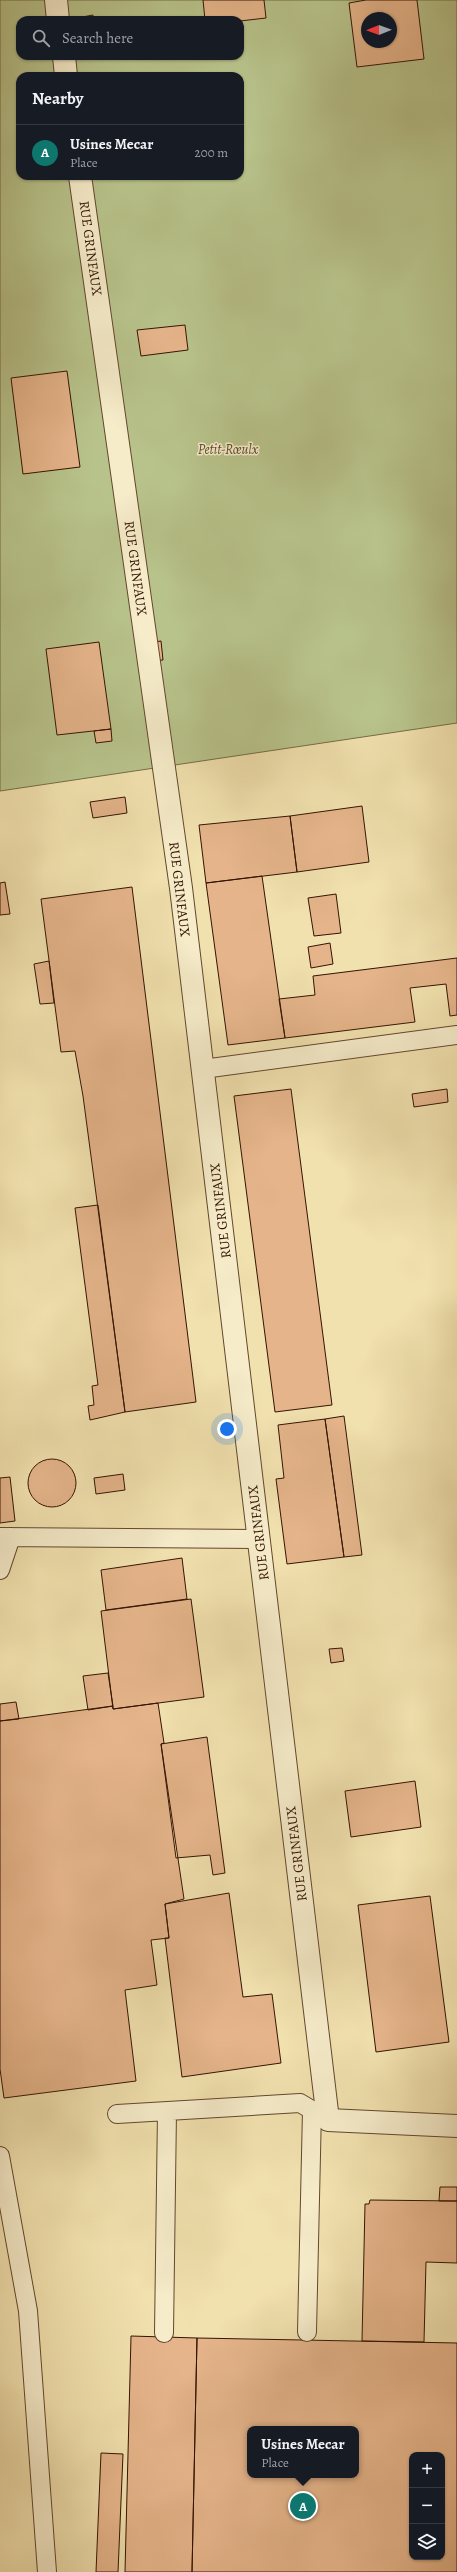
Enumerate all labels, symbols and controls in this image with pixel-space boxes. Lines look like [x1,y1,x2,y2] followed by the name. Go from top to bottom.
[361,12,397,48] north arrow
[16,16,244,60] search box
[30,27,52,49] icon: search
[62,28,133,48] text: Search here
[32,87,83,110] text: Nearby
[70,134,153,154] text: Usines Mecar
[41,144,49,161] text: A
[195,144,228,161] text: 200 m
[70,154,98,171] text: Place
[74,199,107,298] street label: RUE GRINFAUX
[198,440,259,459] park label: Petit-Rœulx
[119,519,152,618] street label: RUE GRINFAUX
[164,840,195,938] street label: RUE GRINFAUX
[205,1162,236,1260] street label: RUE GRINFAUX
[217,1419,237,1439] your location
[243,1484,274,1582] street label: RUE GRINFAUX
[281,1805,312,1903] street label: RUE GRINFAUX
[247,2426,359,2478] popup
[261,2434,345,2454] text: Usines Mecar
[409,2452,445,2560] map controls
[409,2452,445,2488] button: +
[261,2454,289,2471] text: Place
[409,2488,445,2524] button: −
[290,2491,316,2521] pin: A
[409,2524,445,2560] button: layers

